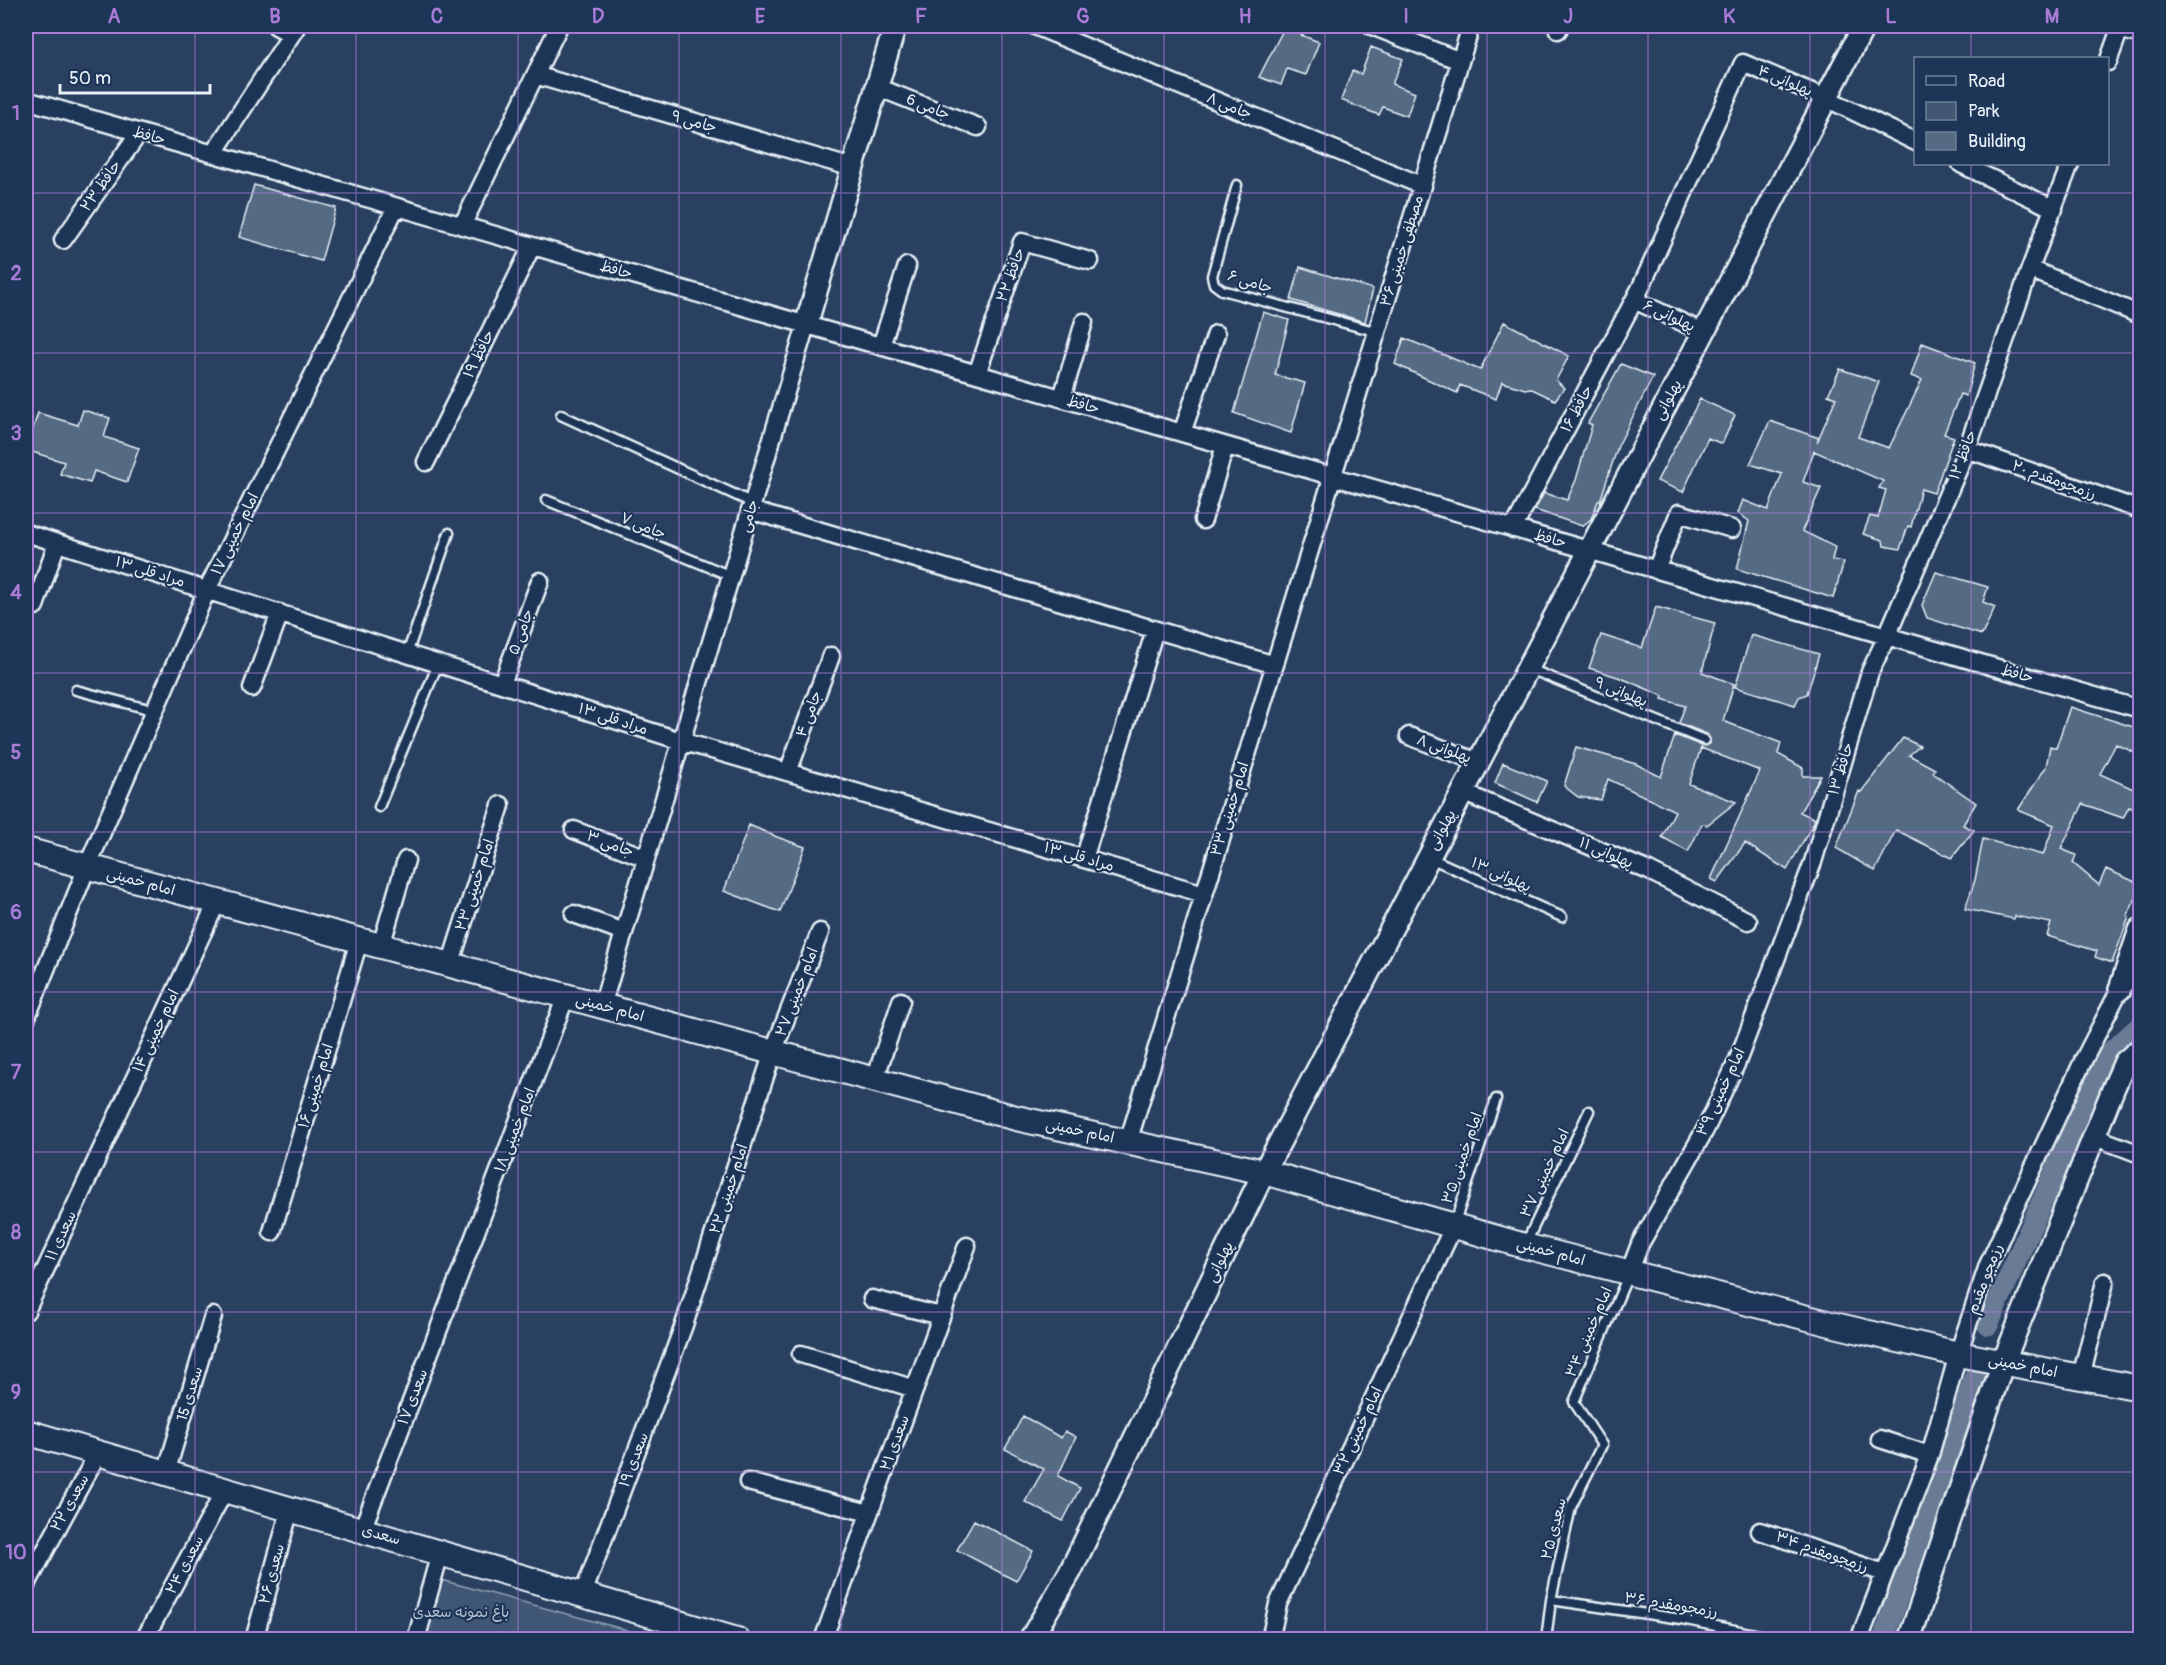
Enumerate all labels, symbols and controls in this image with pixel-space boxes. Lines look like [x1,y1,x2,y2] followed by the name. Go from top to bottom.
[108,4,121,29] text: A
[269,4,281,29] text: B
[431,4,443,29] text: C
[592,4,605,29] text: D
[755,4,766,29] text: E
[915,4,927,29] text: F
[1076,4,1090,29] text: G
[1239,4,1252,29] text: H
[1403,4,1409,29] text: I
[1563,4,1573,29] text: J
[1723,4,1735,29] text: K
[1885,4,1897,29] text: L
[2045,4,2059,29] text: M
[60,57,210,95] scale bar
[1914,57,2109,165] legend
[1755,61,1815,101] street label: پهلوانی ۴
[69,67,111,90] text: 50 m
[1968,70,2005,93] text: Road
[1204,88,1254,124] street label: جامی ۸
[903,90,953,124] street label: جامی 6
[1968,100,2000,123] text: Park
[12,101,20,126] text: 1
[669,107,719,137] street label: جامی ۹
[131,122,167,150] street label: حافظ
[1968,130,2026,153] text: Building
[76,157,126,215] street label: حافظ ۲۳
[1376,193,1428,309] street label: مصطفی خمینی ۳۶
[992,245,1030,305] street label: حافظ ۲۲
[598,256,634,284] street label: حافظ
[10,261,22,286] text: 2
[1225,266,1275,298] street label: جامی ۶
[1640,296,1698,336] street label: پهلوانی ۶
[459,327,499,381] street label: حافظ ۱۹
[1650,377,1686,423] street label: پهلوانی
[1557,382,1597,436] street label: حافظ ۱۶
[1065,391,1101,419] street label: حافظ
[10,421,22,446] text: 3
[1945,427,1981,483] street label: حافظ ۱۲
[2009,456,2099,506] street label: رزمجومقدم ۲۰
[207,490,264,579] street label: امام خمینی ۱۷
[735,497,763,535] street label: جامی
[617,508,669,544] street label: جامی ۷
[1532,525,1568,553] street label: حافظ
[113,552,187,592] street label: مراد قلی ۱۳
[10,580,22,605] text: 4
[504,607,538,657] street label: جامی ۵
[1999,660,2035,688] street label: حافظ
[1592,673,1650,711] street label: پهلوانی ۹
[792,688,826,740] street label: جامی ۴
[576,699,650,739] street label: مراد قلی ۱۳
[1414,730,1474,768] street label: پهلوانی ۸
[11,740,22,765] text: 5
[1824,740,1858,798] street label: حافظ ۱۳
[1207,760,1254,859] street label: امام خمینی ۳۳
[1424,807,1460,853] street label: پهلوانی
[584,826,636,862] street label: جامی ۳
[1576,833,1636,873] street label: پهلوانی ۱۱
[451,837,500,934] street label: امام خمینی ۲۳
[1042,838,1116,876] street label: مراد قلی ۱۳
[1468,853,1534,897] street label: پهلوانی ۱۳
[105,864,177,901] street label: امام خمینی
[10,900,22,925] text: 6
[771,945,824,1040] street label: امام خمینی ۲۷
[128,986,184,1076] street label: امام خمینی ۱۴
[574,990,646,1027] street label: امام خمینی
[294,1041,339,1131] street label: امام خمینی ۱۶
[1692,1045,1751,1139] street label: امام خمینی ۳۹
[11,1060,22,1085] text: 7
[490,1085,541,1175] street label: امام خمینی ۱۸
[1437,1110,1488,1207] street label: امام خمینی ۳۵
[1044,1114,1116,1149] street label: امام خمینی
[1516,1125,1575,1221] street label: امام خمینی ۳۷
[706,1142,753,1237] street label: امام خمینی ۲۲
[41,1208,81,1264] street label: سعدی ۱۱
[11,1220,21,1245] text: 8
[1515,1234,1587,1271] street label: امام خمینی
[1202,1238,1238,1286] street label: پهلوانی
[1963,1241,2008,1317] street label: رزمجو مقدم
[1561,1284,1618,1381] street label: امام خمینی ۳۴
[1987,1350,2059,1383] street label: امام خمینی
[173,1364,207,1424] street label: سعدی 15
[394,1366,432,1428] street label: سعدی ۱۷
[11,1380,21,1405] text: 9
[1329,1384,1388,1479] street label: امام خمینی ۳۲
[876,1413,914,1473] street label: سعدی ۲۱
[615,1430,653,1490] street label: سعدی ۱۹
[47,1471,93,1535] street label: سعدی ۲۲
[1537,1496,1571,1562] street label: سعدی ۲۵
[360,1520,402,1550] street label: سعدی
[1773,1527,1871,1579] street label: رزمجومقدم ۳۴
[162,1532,208,1598] street label: سعدی ۲۴
[5,1540,27,1565] text: 10
[255,1542,289,1606] street label: سعدی ۲۶
[1623,1588,1719,1624] street label: رزمجومقدم ۳۶
[412,1603,510,1622] park label: باغ نمونه سعدی

